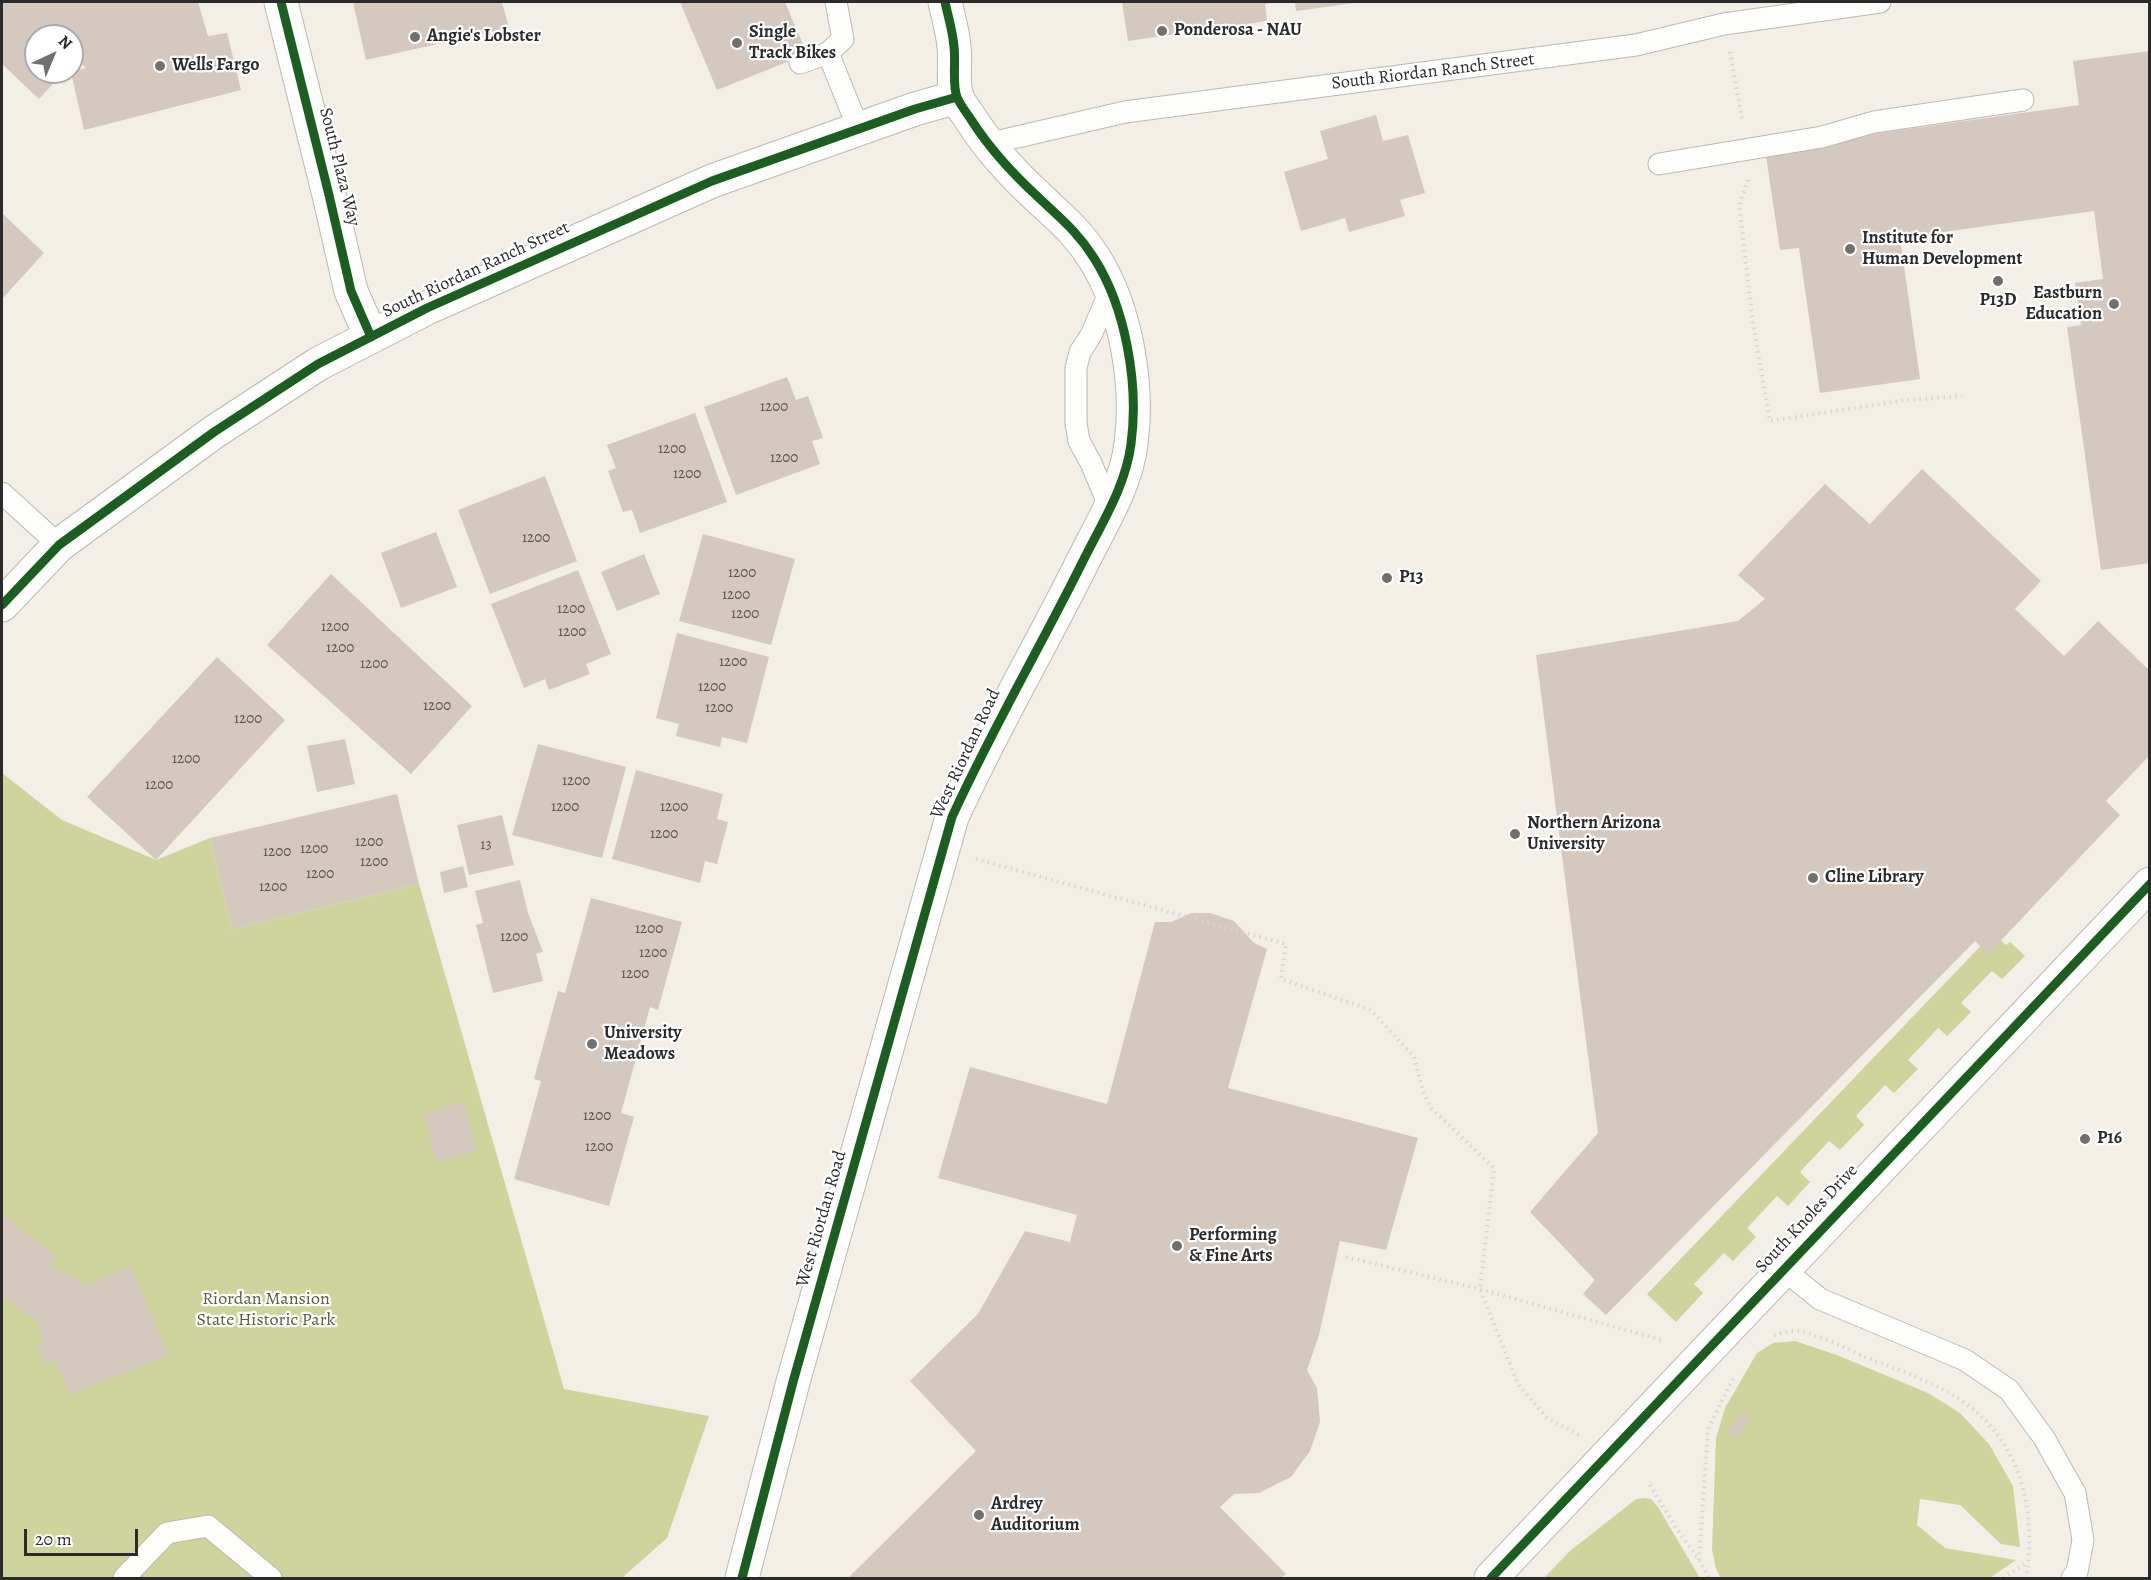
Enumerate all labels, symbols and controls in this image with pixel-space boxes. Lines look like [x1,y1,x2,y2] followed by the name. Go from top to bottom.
[1174,20,1302,42] place label: Ponderosa - NAU
[749,22,836,64] place label: Single Track Bikes
[24,24,84,84] north arrow
[1155,24,1169,38] marker: Ponderosa - NAU
[427,26,541,48] place label: Angie's Lobster
[408,30,422,44] marker: Angie's Lobster
[53,31,77,54] text: N
[730,36,744,50] marker: Single Track Bikes
[1330,49,1536,95] street label: South Riordan Ranch Street
[172,55,260,77] place label: Wells Fargo
[153,59,167,73] marker: Wells Fargo
[314,106,364,228] street label: South Plaza Way
[379,217,573,323] street label: South Riordan Ranch Street
[1862,228,2022,270] place label: Institute for Human Development
[1843,242,1857,256] marker: Institute for Human Development
[1991,274,2005,288] marker: P13D
[2025,283,2102,326] place label: Eastburn Education
[1979,290,2017,312] place label: P13D
[2107,297,2121,311] marker: Eastburn Education
[760,398,788,416] house number: 1200
[658,440,686,458] house number: 1200
[770,449,798,467] house number: 1200
[673,465,701,483] house number: 1200
[522,529,550,547] house number: 1200
[728,564,756,582] house number: 1200
[1399,567,1424,589] place label: P13
[1380,571,1394,585] marker: P13
[722,586,750,604] house number: 1200
[557,600,585,618] house number: 1200
[731,605,759,623] house number: 1200
[321,618,349,636] house number: 1200
[558,623,586,641] house number: 1200
[326,639,354,657] house number: 1200
[719,653,747,671] house number: 1200
[360,655,388,673] house number: 1200
[698,678,726,696] house number: 1200
[926,686,1006,822] street label: West Riordan Road
[423,697,451,715] house number: 1200
[705,699,733,717] house number: 1200
[234,710,262,728] house number: 1200
[172,750,200,768] house number: 1200
[562,772,590,790] house number: 1200
[145,776,173,794] house number: 1200
[551,798,579,816] house number: 1200
[660,798,688,816] house number: 1200
[1527,813,1661,856] place label: Northern Arizona University
[650,825,678,843] house number: 1200
[1508,827,1522,841] marker: Northern Arizona University
[355,833,383,851] house number: 1200
[480,836,492,854] house number: 13
[300,840,328,858] house number: 1200
[263,843,291,861] house number: 1200
[360,853,388,871] house number: 1200
[306,865,334,883] house number: 1200
[1825,867,1924,889] place label: Cline Library
[1806,871,1820,885] marker: Cline Library
[259,878,287,896] house number: 1200
[635,920,663,938] house number: 1200
[500,928,528,946] house number: 1200
[639,944,667,962] house number: 1200
[621,965,649,983] house number: 1200
[604,1023,682,1066] place label: University Meadows
[585,1037,599,1051] marker: University Meadows
[583,1107,611,1125] house number: 1200
[2097,1128,2122,1150] place label: P16
[2078,1132,2092,1146] marker: P16
[585,1138,613,1156] house number: 1200
[792,1148,852,1290] street label: West Riordan Road
[1751,1160,1863,1278] street label: South Knoles Drive
[1189,1225,1277,1268] place label: Performing & Fine Arts
[1170,1239,1184,1253] marker: Performing & Fine Arts
[197,1289,335,1332] park label: Riordan Mansion State Historic Park
[991,1494,1079,1537] place label: Ardrey Auditorium
[972,1508,986,1522] marker: Ardrey Auditorium
[27,1517,141,1555] scale bar
[35,1527,72,1551] text: 20 m

